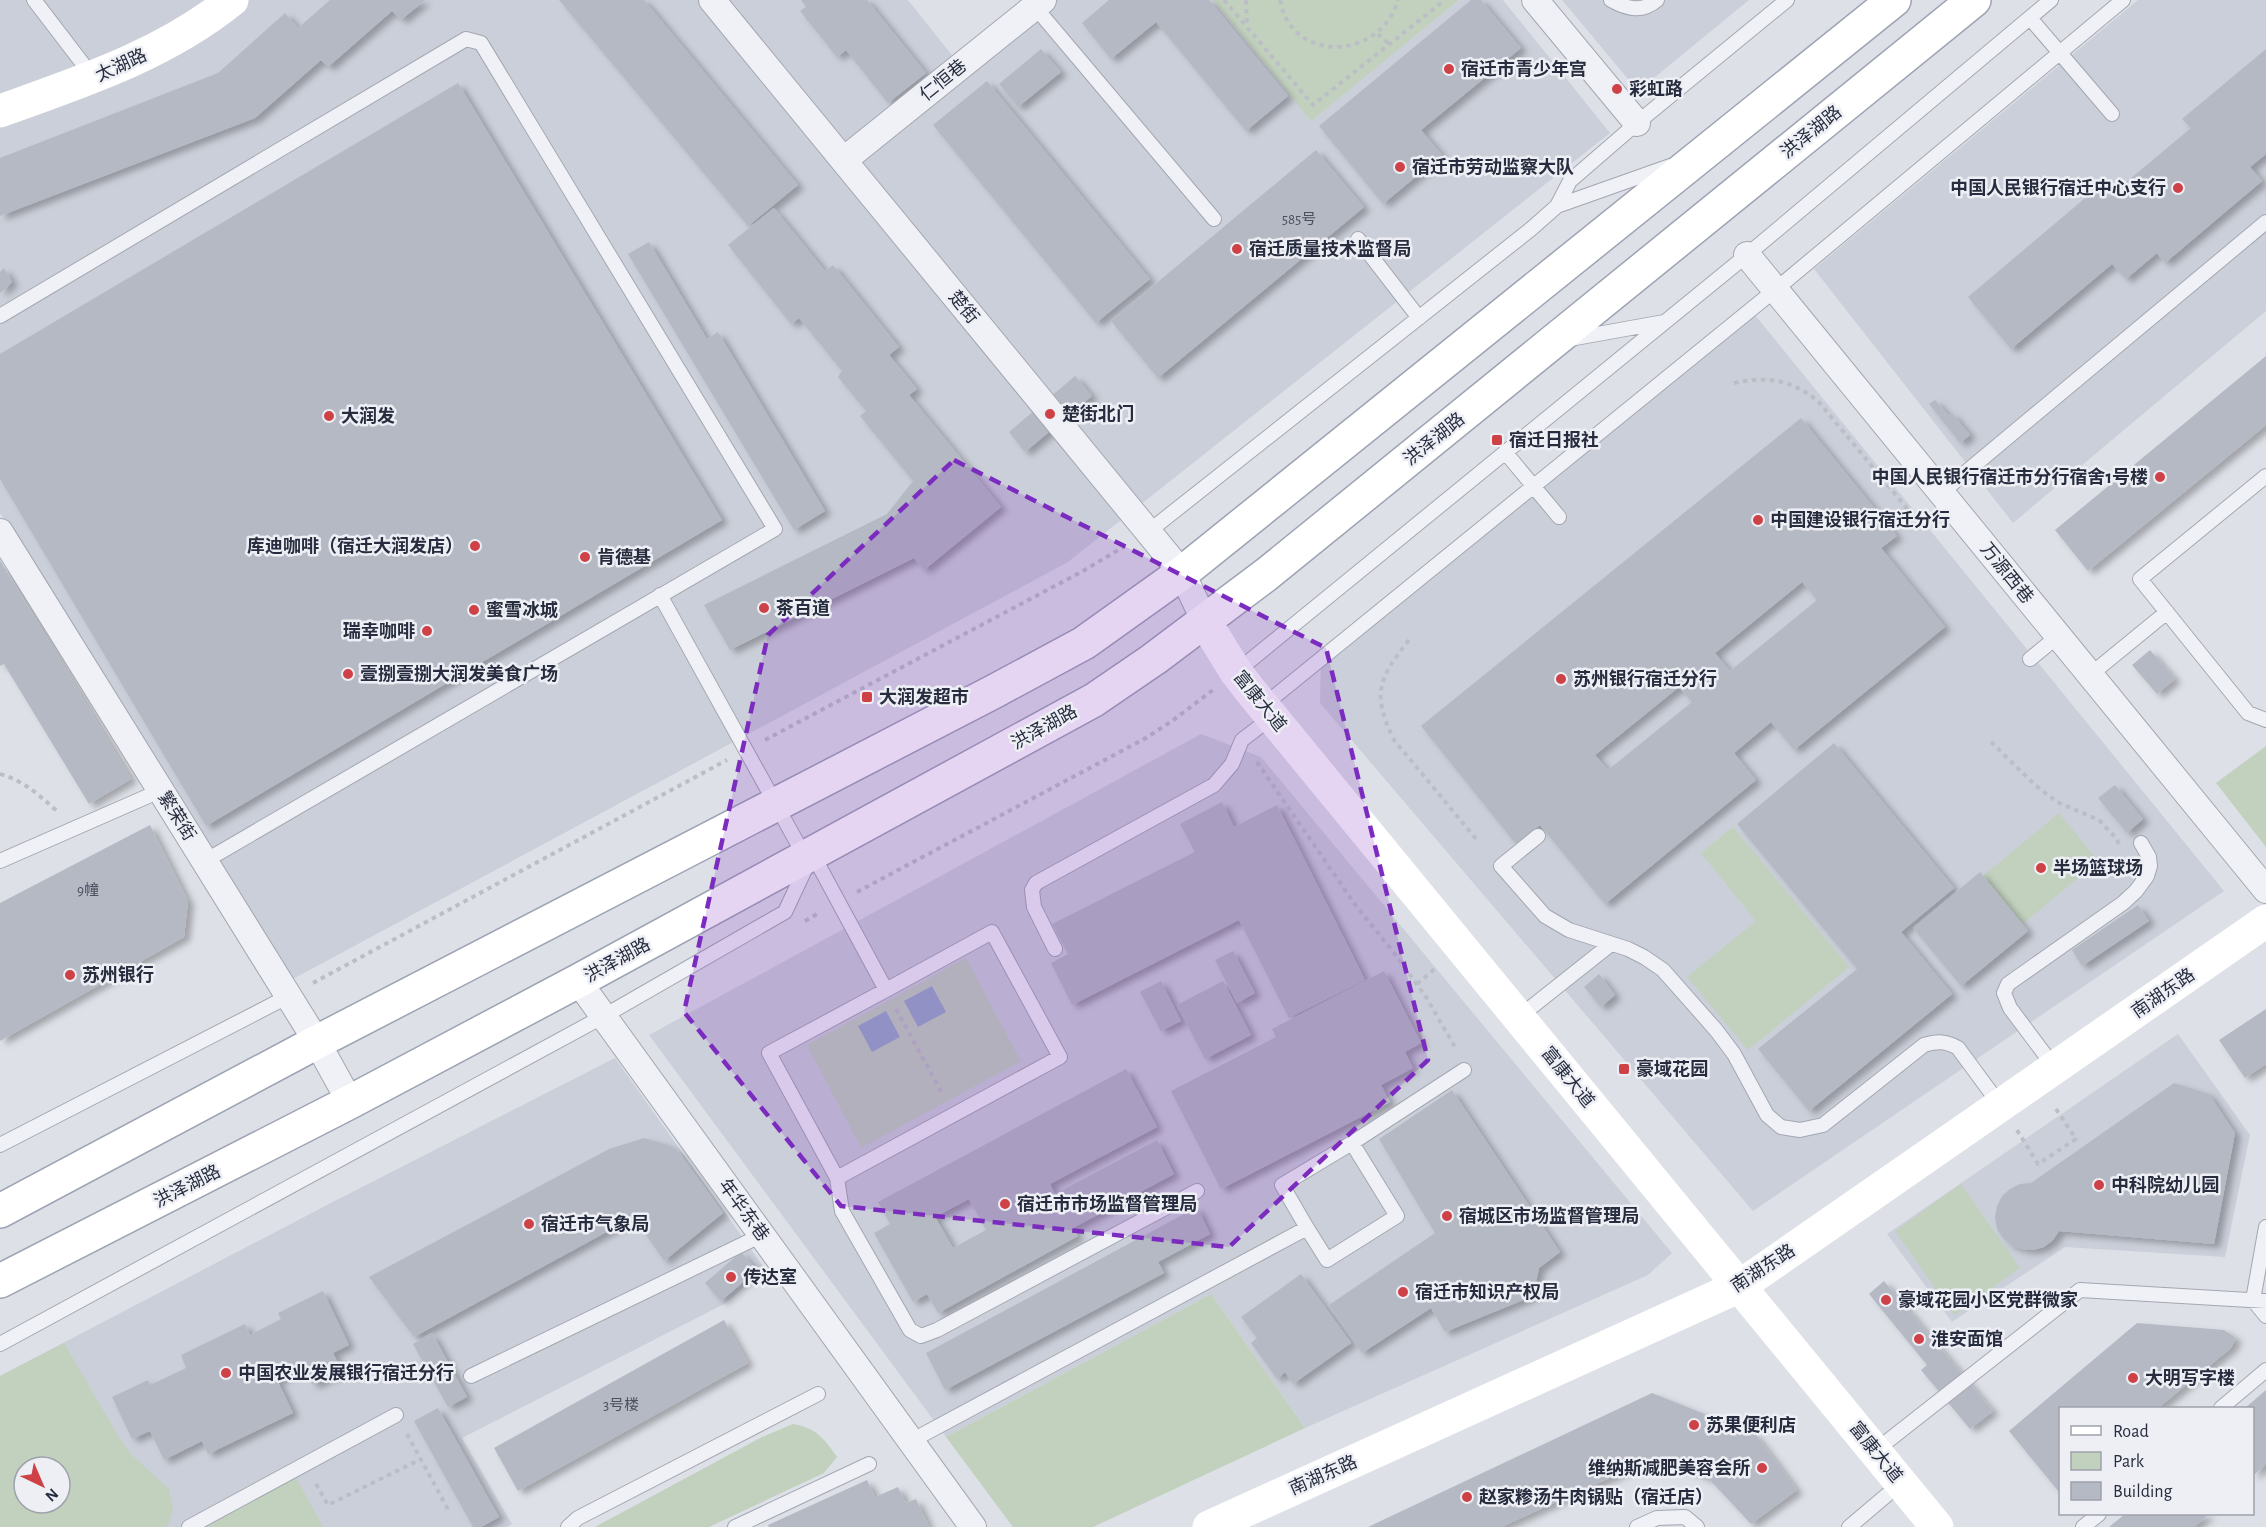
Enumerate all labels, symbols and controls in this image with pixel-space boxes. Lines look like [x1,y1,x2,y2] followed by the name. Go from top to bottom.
[92,45,150,85] street label: 太湖路
[916,55,970,105] street label: 仁恒巷
[1461,59,1587,79] place label: 宿迁市青少年宫
[1442,62,1456,76] marker: 宿迁市青少年宫
[1629,79,1683,99] place label: 彩虹路
[1610,82,1624,96] marker: 彩虹路
[1777,102,1845,162] street label: 洪泽湖路
[1412,157,1574,177] place label: 宿迁市劳动监察大队
[1393,160,1407,174] marker: 宿迁市劳动监察大队
[1950,177,2166,198] place label: 中国人民银行宿迁中心支行
[2171,181,2185,195] marker: 中国人民银行宿迁中心支行
[1282,212,1316,227] house number: 585号
[1249,238,1411,259] place label: 宿迁质量技术监督局
[1230,242,1244,256] marker: 宿迁质量技术监督局
[945,287,983,327] street label: 楚街
[1062,404,1134,424] place label: 楚街北门
[341,406,395,426] place label: 大润发
[1043,407,1057,421] marker: 楚街北门
[322,409,336,423] marker: 大润发
[1400,409,1468,469] street label: 洪泽湖路
[1509,430,1599,450] place label: 宿迁日报社
[1490,433,1504,447] marker: 宿迁日报社
[1872,466,2148,487] place label: 中国人民银行宿迁市分行宿舍1号楼
[2153,470,2167,484] marker: 中国人民银行宿迁市分行宿舍1号楼
[1770,509,1950,530] place label: 中国建设银行宿迁分行
[1751,513,1765,527] marker: 中国建设银行宿迁分行
[247,536,463,556] place label: 库迪咖啡（宿迁大润发店）
[468,539,482,553] marker: 库迪咖啡（宿迁大润发店）
[1977,539,2037,607] street label: 万源西巷
[597,547,651,567] place label: 肯德基
[578,550,592,564] marker: 肯德基
[776,598,830,618] place label: 茶百道
[486,600,558,620] place label: 蜜雪冰城
[757,601,771,615] marker: 茶百道
[467,603,481,617] marker: 蜜雪冰城
[343,622,415,641] place label: 瑞幸咖啡
[420,624,434,638] marker: 瑞幸咖啡
[360,664,558,684] place label: 壹捌壹捌大润发美食广场
[341,667,355,681] marker: 壹捌壹捌大润发美食广场
[1230,667,1290,735] street label: 富康大道
[1573,668,1717,689] place label: 苏州银行宿迁分行
[1554,672,1568,686] marker: 苏州银行宿迁分行
[879,687,969,707] place label: 大润发超市
[860,690,874,704] marker: 大润发超市
[1008,701,1080,753] street label: 洪泽湖路
[154,788,200,844] street label: 繁荣街
[2053,858,2143,878] place label: 半场篮球场
[2034,861,2048,875] marker: 半场篮球场
[77,881,99,898] house number: 9幢
[581,934,653,986] street label: 洪泽湖路
[82,964,154,985] place label: 苏州银行
[2128,964,2198,1022] street label: 南湖东路
[63,968,77,982] marker: 苏州银行
[1538,1043,1598,1111] street label: 富康大道
[1636,1058,1708,1079] place label: 豪域花园
[1617,1062,1631,1076] marker: 豪域花园
[150,1161,224,1211] street label: 洪泽湖路
[715,1175,773,1245] street label: 年华东巷
[2111,1175,2219,1195] place label: 中科院幼儿园
[2092,1178,2106,1192] marker: 中科院幼儿园
[1017,1194,1197,1214] place label: 宿迁市市场监督管理局
[998,1197,1012,1211] marker: 宿迁市市场监督管理局
[1459,1206,1639,1226] place label: 宿城区市场监督管理局
[1440,1209,1454,1223] marker: 宿城区市场监督管理局
[541,1214,649,1234] place label: 宿迁市气象局
[522,1217,536,1231] marker: 宿迁市气象局
[1727,1240,1799,1296] street label: 南湖东路
[743,1267,797,1287] place label: 传达室
[724,1270,738,1284] marker: 传达室
[1415,1282,1559,1302] place label: 宿迁市知识产权局
[1396,1285,1410,1299] marker: 宿迁市知识产权局
[1898,1289,2078,1310] place label: 豪域花园小区党群微家
[1879,1293,1893,1307] marker: 豪域花园小区党群微家
[1931,1329,2003,1349] place label: 淮安面馆
[1912,1332,1926,1346] marker: 淮安面馆
[238,1362,454,1383] place label: 中国农业发展银行宿迁分行
[219,1366,233,1380] marker: 中国农业发展银行宿迁分行
[2145,1368,2235,1388] place label: 大明写字楼
[2126,1371,2140,1385] marker: 大明写字楼
[603,1397,639,1413] house number: 3号楼
[2059,1407,2254,1515] legend
[1706,1415,1796,1435] place label: 苏果便利店
[1687,1418,1701,1432] marker: 苏果便利店
[1846,1418,1906,1486] street label: 富康大道
[2113,1423,2149,1441] text: Road
[1286,1451,1360,1499] street label: 南湖东路
[2113,1453,2145,1471] text: Park
[12,1455,72,1515] north arrow
[1588,1458,1750,1478] place label: 维纳斯减肥美容会所
[1755,1461,1769,1475] marker: 维纳斯减肥美容会所
[2113,1483,2173,1501] text: Building
[42,1485,61,1505] text: N
[1479,1487,1713,1507] place label: 赵家糁汤牛肉锅贴（宿迁店）
[1460,1490,1474,1504] marker: 赵家糁汤牛肉锅贴（宿迁店）

